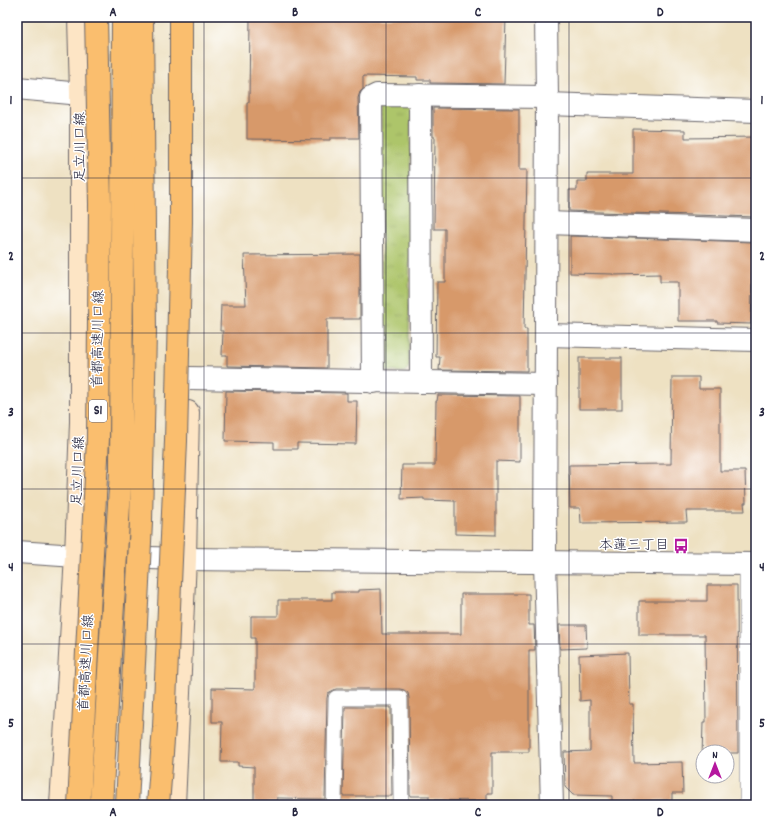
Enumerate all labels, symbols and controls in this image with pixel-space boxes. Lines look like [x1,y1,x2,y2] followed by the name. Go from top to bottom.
[109,4,117,23] text: A
[292,4,298,23] text: B
[475,4,482,23] text: C
[657,4,664,23] text: D
[10,92,13,111] text: 1
[761,92,764,111] text: 1
[71,112,91,182] street label: 足立川口線
[8,248,14,267] text: 2
[759,248,765,267] text: 2
[88,290,110,388] street label: 首都高速川口線
[89,400,107,422] road number: S1
[8,404,14,423] text: 3
[759,404,765,423] text: 3
[68,436,90,506] street label: 足立川口線
[599,536,669,556] place label: 本蓮三丁目
[672,537,690,555] bus stop icon: 本蓮三丁目
[8,559,14,578] text: 4
[759,559,765,578] text: 4
[74,614,100,712] street label: 首都高速川口線
[8,715,14,734] text: 5
[759,715,765,734] text: 5
[695,744,735,784] north arrow
[712,748,718,764] text: N
[109,804,117,822] text: A
[292,804,298,822] text: B
[475,804,482,822] text: C
[657,804,664,822] text: D

